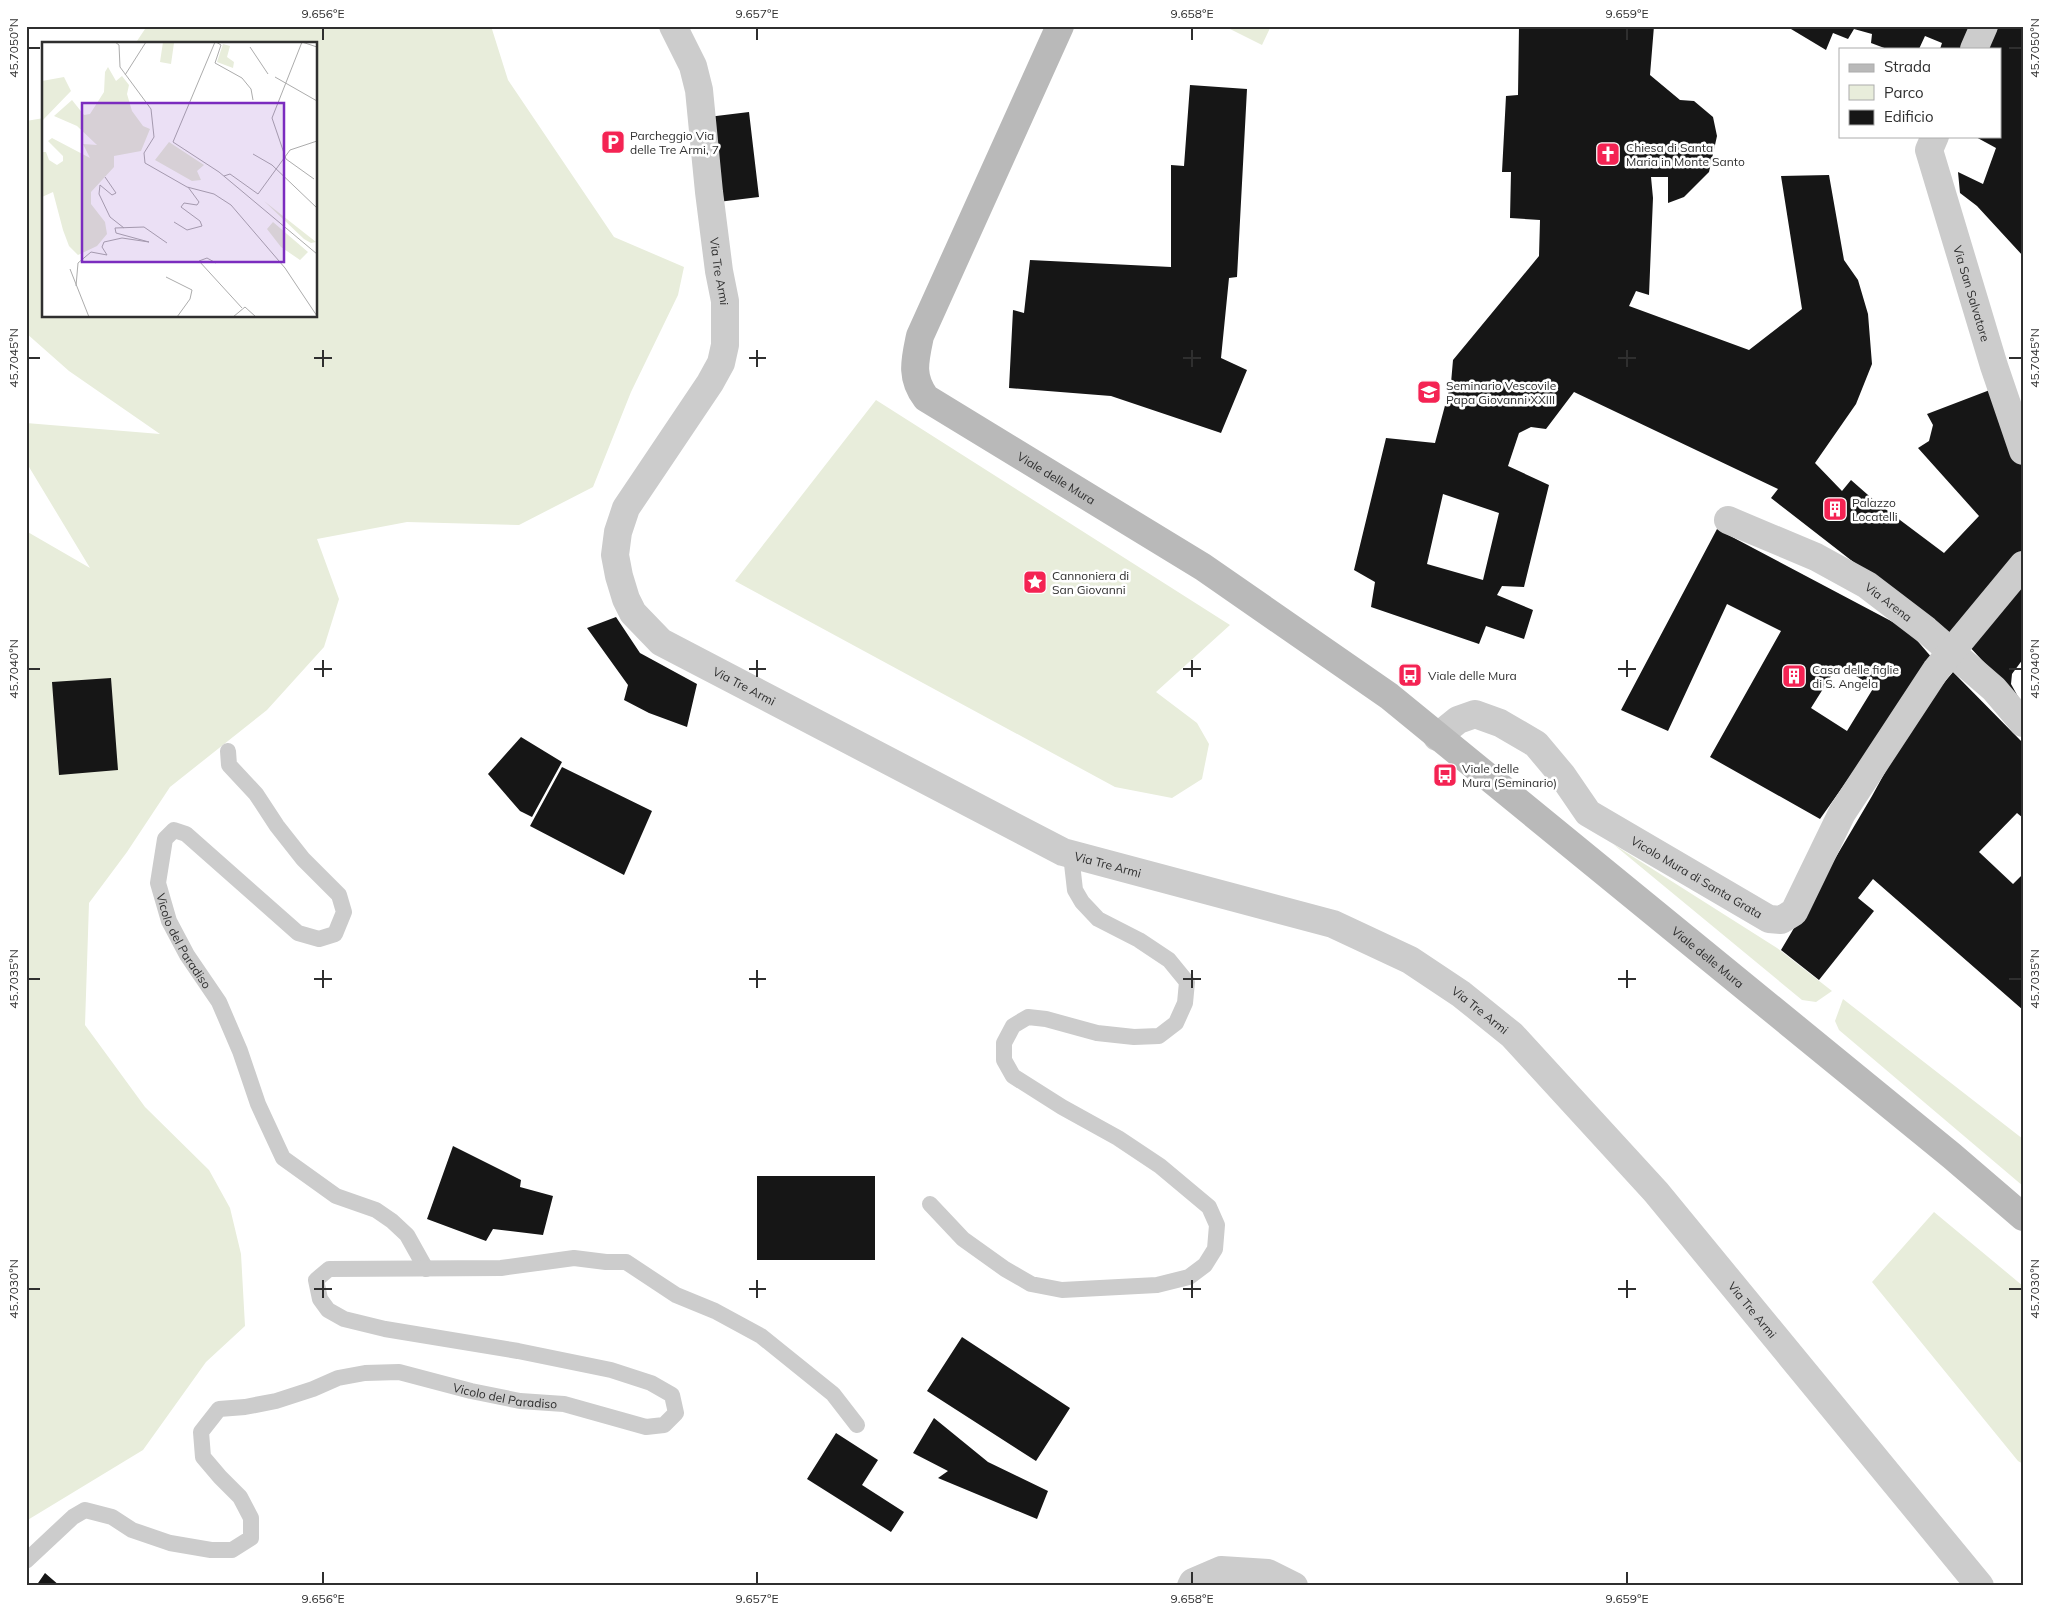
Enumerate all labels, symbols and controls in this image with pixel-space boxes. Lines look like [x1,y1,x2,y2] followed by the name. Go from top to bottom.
[301,6,345,21] text: 9.656°E
[735,6,779,21] text: 9.657°E
[1170,6,1214,21] text: 9.658°E
[1605,6,1649,21] text: 9.659°E
[6,18,21,78] text: 45.7050°N
[2027,18,2042,78] text: 45.7050°N
[42,42,318,318] inset map
[1839,48,2002,138] legend
[1884,57,1931,76] text: Strada
[1884,83,1924,102] text: Parco
[1884,107,1934,126] text: Edificio
[630,128,719,157] place label: Parcheggio Via delle Tre Armi, 7
[600,129,626,155] parking icon: Parcheggio Via delle Tre Armi, 7
[1626,140,1745,169] place label: Chiesa di Santa Maria in Monte Santo
[1595,141,1621,167] church icon: Chiesa di Santa Maria in Monte Santo
[707,237,733,305] street label: Via Tre Armi
[1951,244,1994,343] street label: Via San Salvatore
[6,328,21,388] text: 45.7045°N
[2027,328,2042,388] text: 45.7045°N
[1446,378,1556,407] place label: Seminario Vescovile Papa Giovanni XXIII
[1416,379,1442,405] school or university icon: Seminario Vescovile Papa Giovanni XXIII
[1015,448,1098,507] street label: Viale delle Mura
[1852,495,1898,524] place label: Palazzo Locatelli
[1822,496,1848,522] building icon: Palazzo Locatelli
[1052,568,1129,597] place label: Cannoniera di San Giovanni
[1022,569,1048,595] place icon: Cannoniera di San Giovanni
[1862,579,1915,624] street label: Via Arena
[6,639,21,699] text: 45.7040°N
[2027,639,2042,699] text: 45.7040°N
[1397,662,1423,688] bus stop icon: Viale delle Mura
[1812,662,1899,691] place label: Casa delle figlie di S. Angela
[711,663,778,708] street label: Via Tre Armi
[1781,663,1807,689] building icon: Casa delle figlie di S. Angela
[1428,668,1517,683] place label: Viale delle Mura
[1462,761,1557,790] place label: Viale delle Mura (Seminario)
[1432,762,1458,788] bus stop icon: Viale delle Mura (Seminario)
[1628,832,1765,921] street label: Vicolo Mura di Santa Grata
[1073,848,1143,880] street label: Via Tre Armi
[154,891,215,991] street label: Vicolo del Paradiso
[1669,923,1747,991] street label: Viale delle Mura
[6,949,21,1009] text: 45.7035°N
[2027,949,2042,1009] text: 45.7035°N
[1449,983,1512,1037] street label: Via Tre Armi
[6,1259,21,1319] text: 45.7030°N
[2027,1259,2042,1319] text: 45.7030°N
[1725,1278,1780,1341] street label: Via Tre Armi
[451,1379,558,1411] street label: Vicolo del Paradiso
[301,1591,345,1606] text: 9.656°E
[735,1591,779,1606] text: 9.657°E
[1170,1591,1214,1606] text: 9.658°E
[1605,1591,1649,1606] text: 9.659°E

